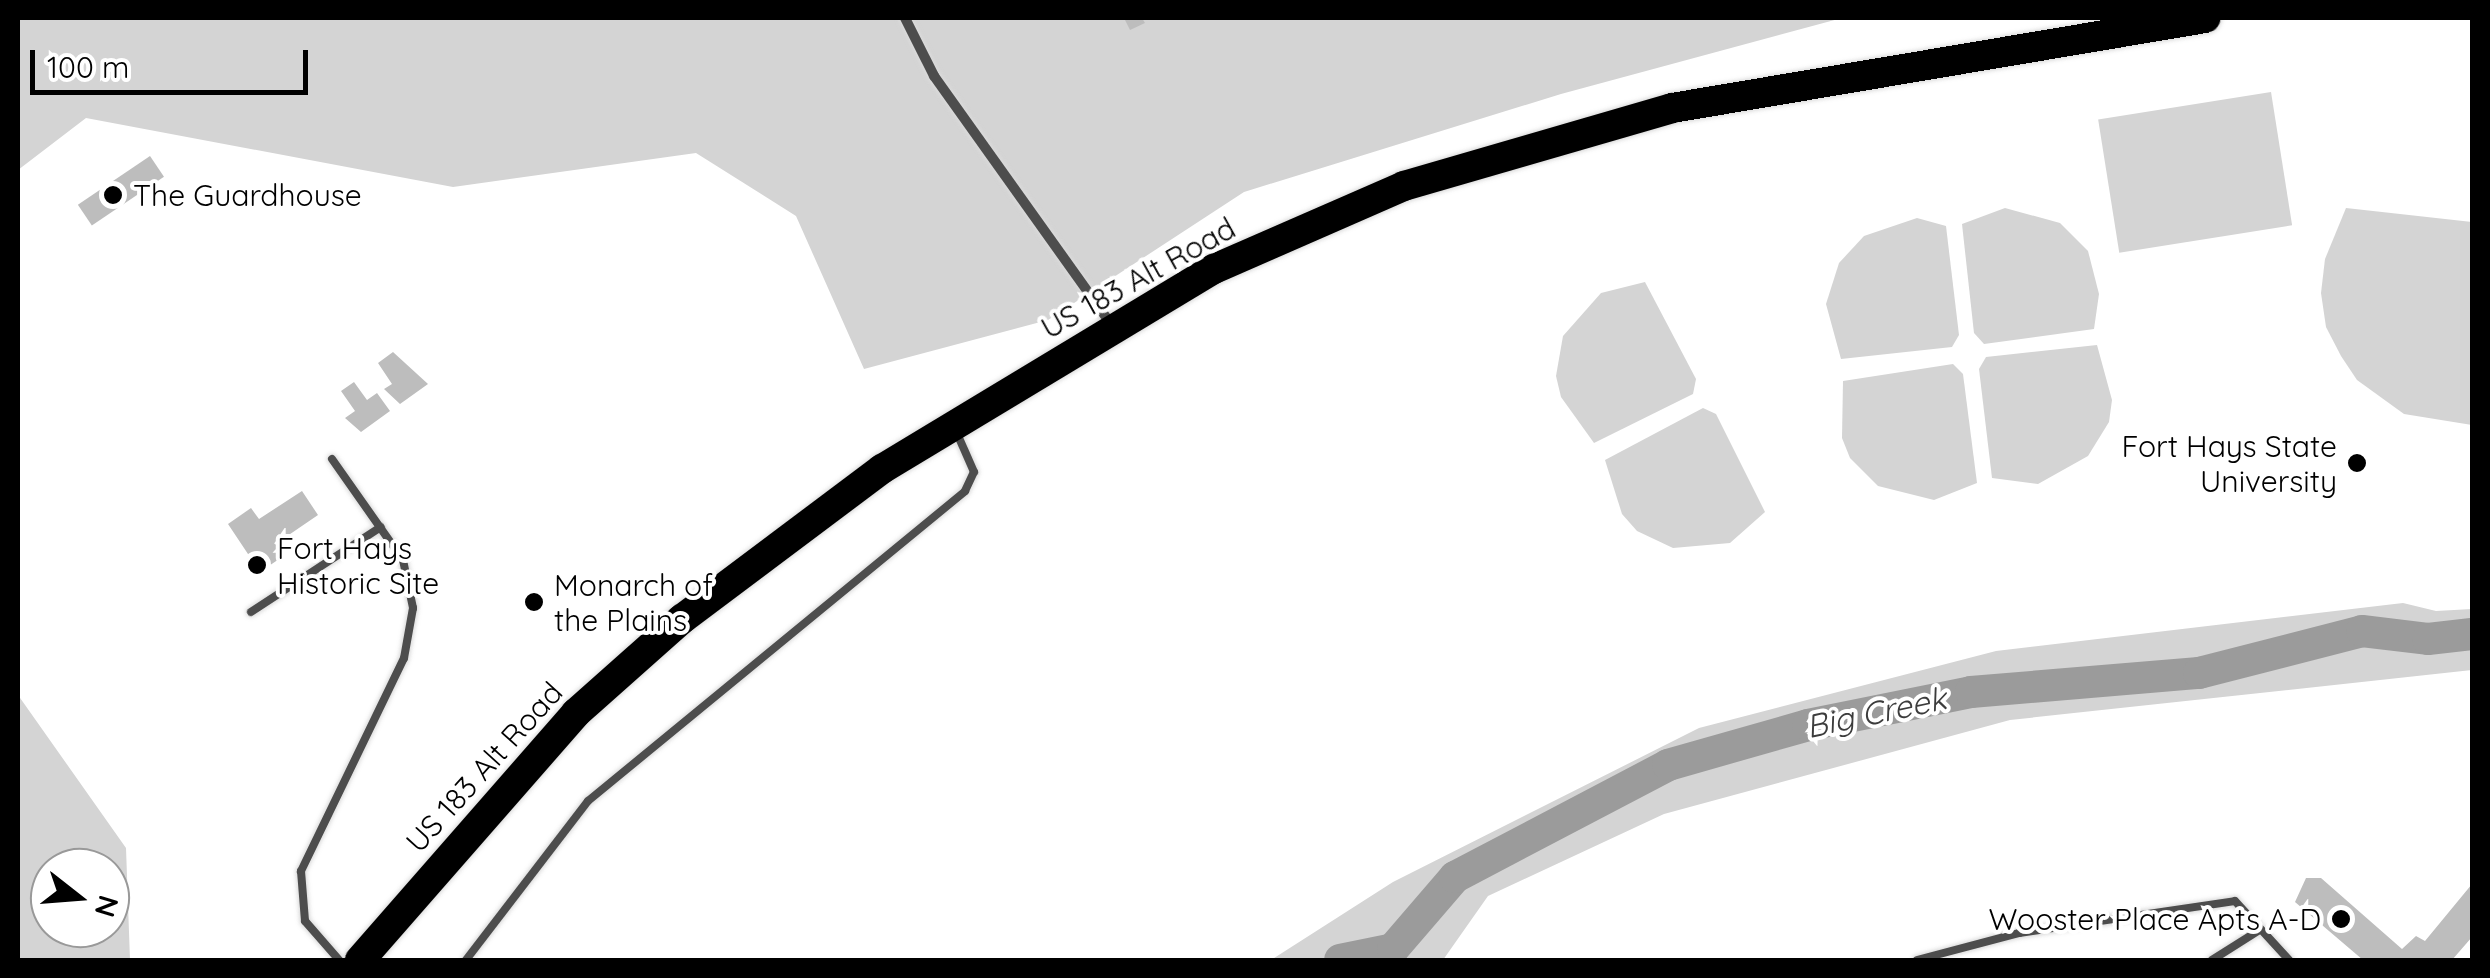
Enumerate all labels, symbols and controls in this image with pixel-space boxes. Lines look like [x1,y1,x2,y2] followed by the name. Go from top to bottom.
[35,30,312,92] scale bar
[47,48,129,86] text: 100 m
[133,177,362,213] place label: The Guardhouse
[102,184,124,206] marker: The Guardhouse
[1035,210,1241,346] street label: US 183 Alt Road
[2121,428,2337,498] place label: Fort Hays State University
[2346,452,2368,474] marker: Fort Hays State University
[277,530,439,600] place label: Fort Hays Historic Site
[246,554,268,576] marker: Fort Hays Historic Site
[554,567,713,638] place label: Monarch of the Plains
[523,591,545,613] marker: Monarch of the Plains
[398,675,570,859] street label: US 183 Alt Road
[1802,678,1950,746] water label: Big Creek
[30,848,130,948] north arrow
[88,891,127,921] text: N
[1989,901,2321,937] place label: Wooster Place Apts A-D
[2330,908,2352,930] marker: Wooster Place Apts A-D

